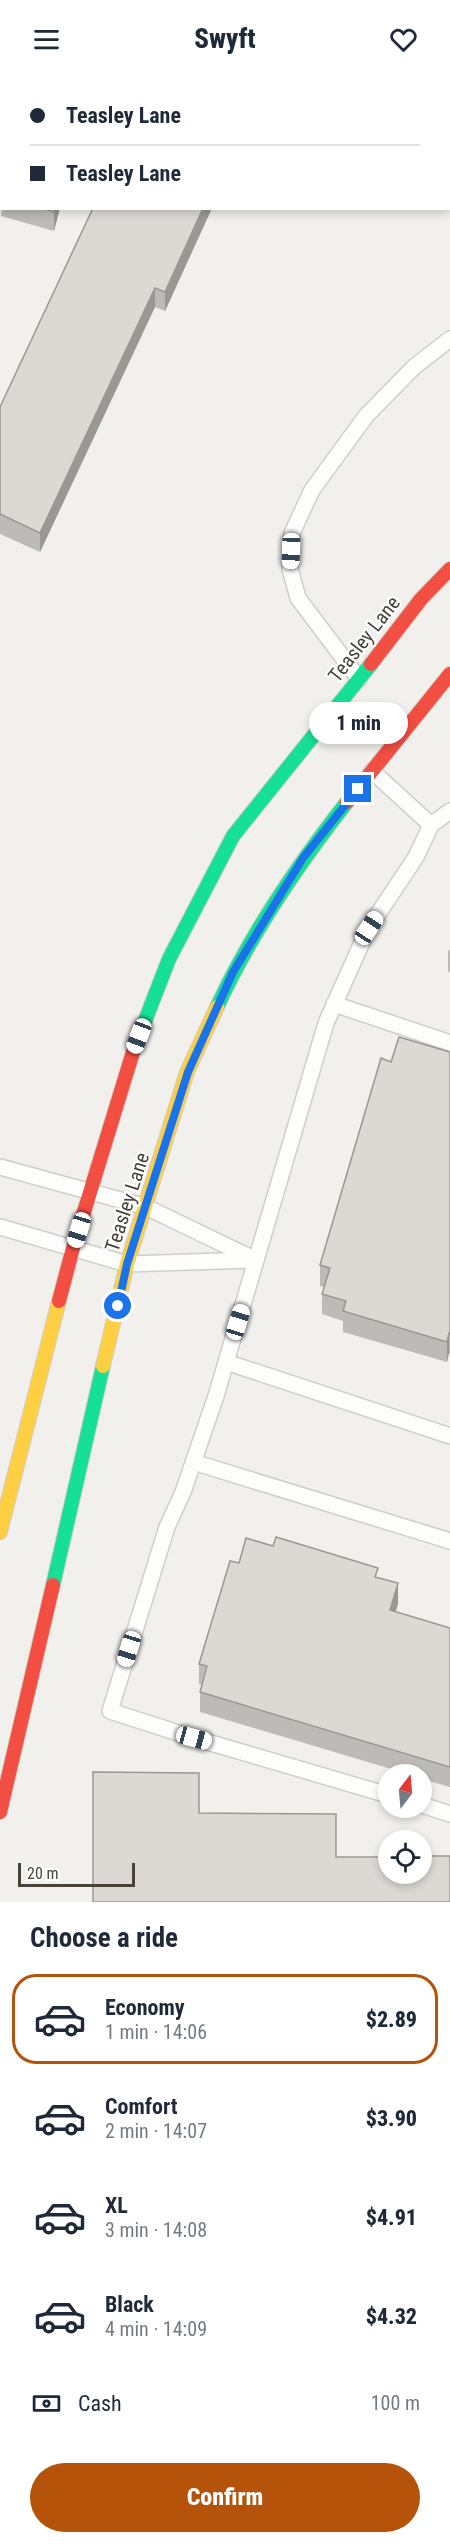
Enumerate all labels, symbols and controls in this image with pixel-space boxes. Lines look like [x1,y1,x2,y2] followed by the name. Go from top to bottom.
[30,23,63,56] icon: menu
[194,23,256,55] text: Swyft
[387,23,420,56] icon: heart
[66,103,181,128] text: Teasley Lane
[66,161,181,186] text: Teasley Lane
[281,533,301,569] car
[323,591,405,687] street label: Teasley Lane
[308,702,407,744] callout: 1 min
[336,711,381,735] text: 1 min
[344,775,371,802] route end
[352,908,386,948] car
[124,1016,154,1056] car
[100,1150,154,1254] street label: Teasley Lane
[65,1210,93,1250] car
[104,1292,131,1319] route start
[224,1302,252,1342] car
[115,1629,143,1669] car
[174,1725,214,1751] car
[378,1764,432,1818] north arrow
[378,1764,432,1884] map controls
[378,1830,432,1884] button: locate
[18,1860,135,1888] scale bar
[27,1864,59,1883] text: 20 m
[30,1922,178,1954] text: Choose a ride
[33,1992,87,2046] icon: car
[105,1995,185,2020] text: Economy
[366,2007,417,2032] text: $2.89
[105,2020,207,2044] text: 1 min · 14:06
[33,2091,87,2145] icon: car
[105,2094,178,2119] text: Comfort
[366,2106,417,2131] text: $3.90
[105,2119,207,2143] text: 2 min · 14:07
[33,2190,87,2244] icon: car
[105,2193,128,2218] text: XL
[366,2205,417,2230] text: $4.91
[105,2218,207,2242] text: 3 min · 14:08
[33,2289,87,2343] icon: car
[105,2292,154,2317] text: Black
[366,2304,417,2329] text: $4.32
[105,2317,207,2341] text: 4 min · 14:09
[30,2387,63,2420] icon: cash
[78,2391,122,2416] text: Cash
[371,2391,420,2415] text: 100 m
[30,2463,420,2532] button: Confirm

